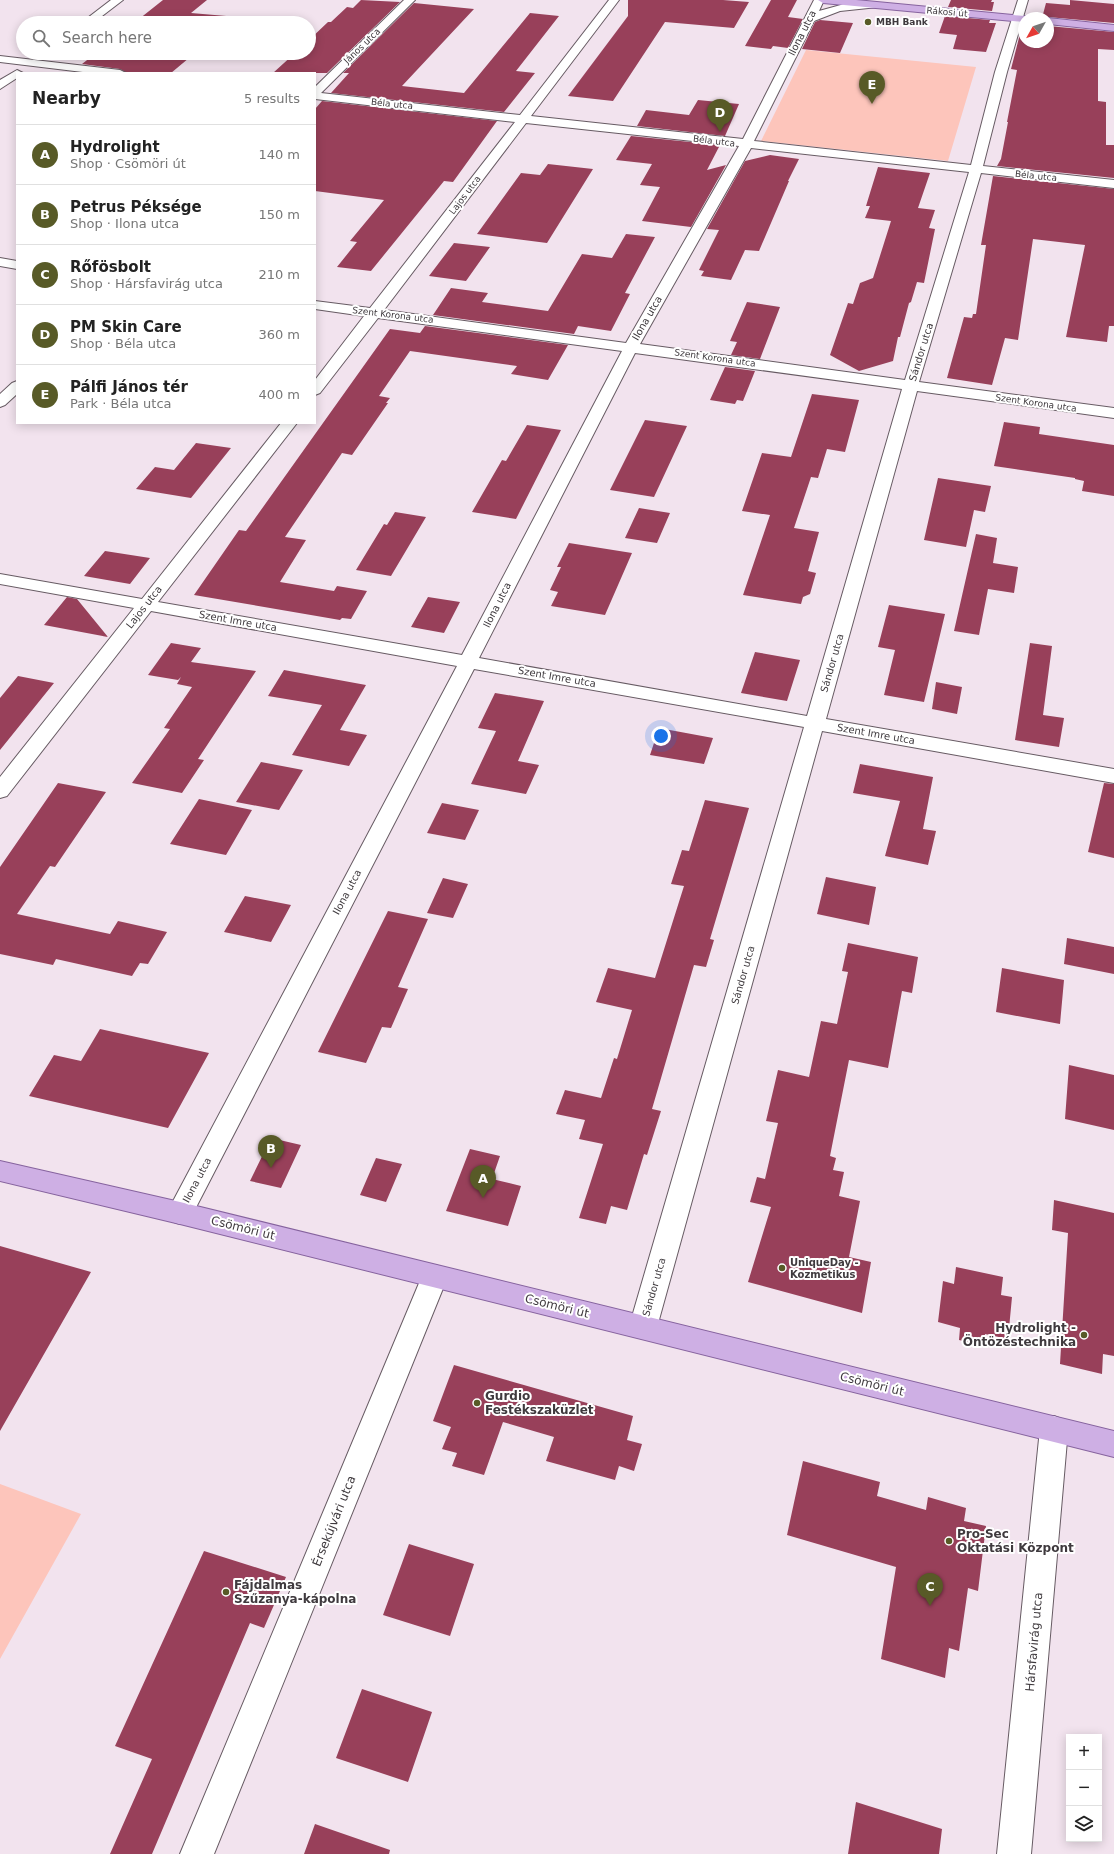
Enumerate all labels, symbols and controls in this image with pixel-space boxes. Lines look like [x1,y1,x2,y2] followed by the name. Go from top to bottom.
[926,5,968,19] street label: Rákosi út
[786,9,818,57] street label: Ilona utca
[1018,12,1054,48] north arrow
[16,16,316,60] search box
[863,17,873,27] marker: MBH Bank
[876,17,929,27] place label: MBH Bank
[341,26,382,66] street label: János utca
[30,27,52,49] icon: search
[62,29,152,47] text: Search here
[859,71,885,104] pin: E
[32,88,101,108] text: Nearby
[244,91,300,106] text: 5 results
[370,97,414,111] street label: Béla utca
[707,99,733,132] pin: D
[692,133,736,149] street label: Béla utca
[70,138,160,156] text: Hydrolight
[40,147,50,162] text: A
[258,147,300,162] text: 140 m
[70,156,186,171] text: Shop · Csömöri út
[1014,169,1058,183] street label: Béla utca
[447,174,483,216] street label: Lajos utca
[70,198,202,216] text: Petrus Péksége
[40,207,50,222] text: B
[258,207,300,222] text: 150 m
[70,216,179,231] text: Shop · Ilona utca
[70,258,151,276] text: Rőfösbolt
[40,267,50,282] text: C
[258,267,300,282] text: 210 m
[70,276,223,291] text: Shop · Hársfavirág utca
[630,294,664,342] street label: Ilona utca
[352,305,434,325] street label: Szent Korona utca
[70,318,182,336] text: PM Skin Care
[907,321,935,383] street label: Sándor utca
[40,327,50,342] text: D
[258,327,300,342] text: 360 m
[70,336,176,351] text: Shop · Béla utca
[674,347,756,369] street label: Szent Korona utca
[70,378,188,396] text: Pálfi János tér
[41,387,49,402] text: E
[258,387,300,402] text: 400 m
[995,392,1077,414] street label: Szent Korona utca
[70,396,172,411] text: Park · Béla utca
[481,581,513,629] street label: Ilona utca
[124,584,164,630] street label: Lajos utca
[198,609,278,633] street label: Szent Imre utca
[818,632,846,694] street label: Sándor utca
[517,665,597,689] street label: Szent Imre utca
[836,722,916,746] street label: Szent Imre utca
[651,726,671,746] your location
[331,868,363,916] street label: Ilona utca
[729,944,757,1006] street label: Sándor utca
[258,1135,284,1168] pin: B
[181,1156,213,1204] street label: Ilona utca
[470,1165,496,1198] pin: A
[210,1213,277,1243] street label: Csömöri út
[640,1256,668,1318] street label: Sándor utca
[790,1257,859,1280] place label: UniqueDay - Kozmetikus
[777,1263,787,1273] marker: UniqueDay - Kozmetikus
[524,1291,591,1321] street label: Csömöri út
[963,1321,1076,1349] place label: Hydrolight - Öntözéstechnika
[1079,1330,1089,1340] marker: Hydrolight - Öntözéstechnika
[839,1369,906,1399] street label: Csömöri út
[485,1389,594,1417] place label: Gurdio Festékszaküzlet
[472,1398,482,1408] marker: Gurdio Festékszaküzlet
[309,1473,359,1568] street label: Érsekújvári utca
[957,1527,1074,1555] place label: Pro-Sec Oktatási Központ
[944,1536,954,1546] marker: Pro-Sec Oktatási Központ
[917,1573,943,1606] pin: C
[234,1578,356,1606] place label: Fájdalmas Szűzanya-kápolna
[221,1587,231,1597] marker: Fájdalmas Szűzanya-kápolna
[1023,1592,1045,1692] street label: Hársfavirág utca
[1066,1734,1102,1842] map controls
[1066,1734,1102,1770] button: +
[1066,1770,1102,1806] button: −
[1066,1806,1102,1842] button: layers

